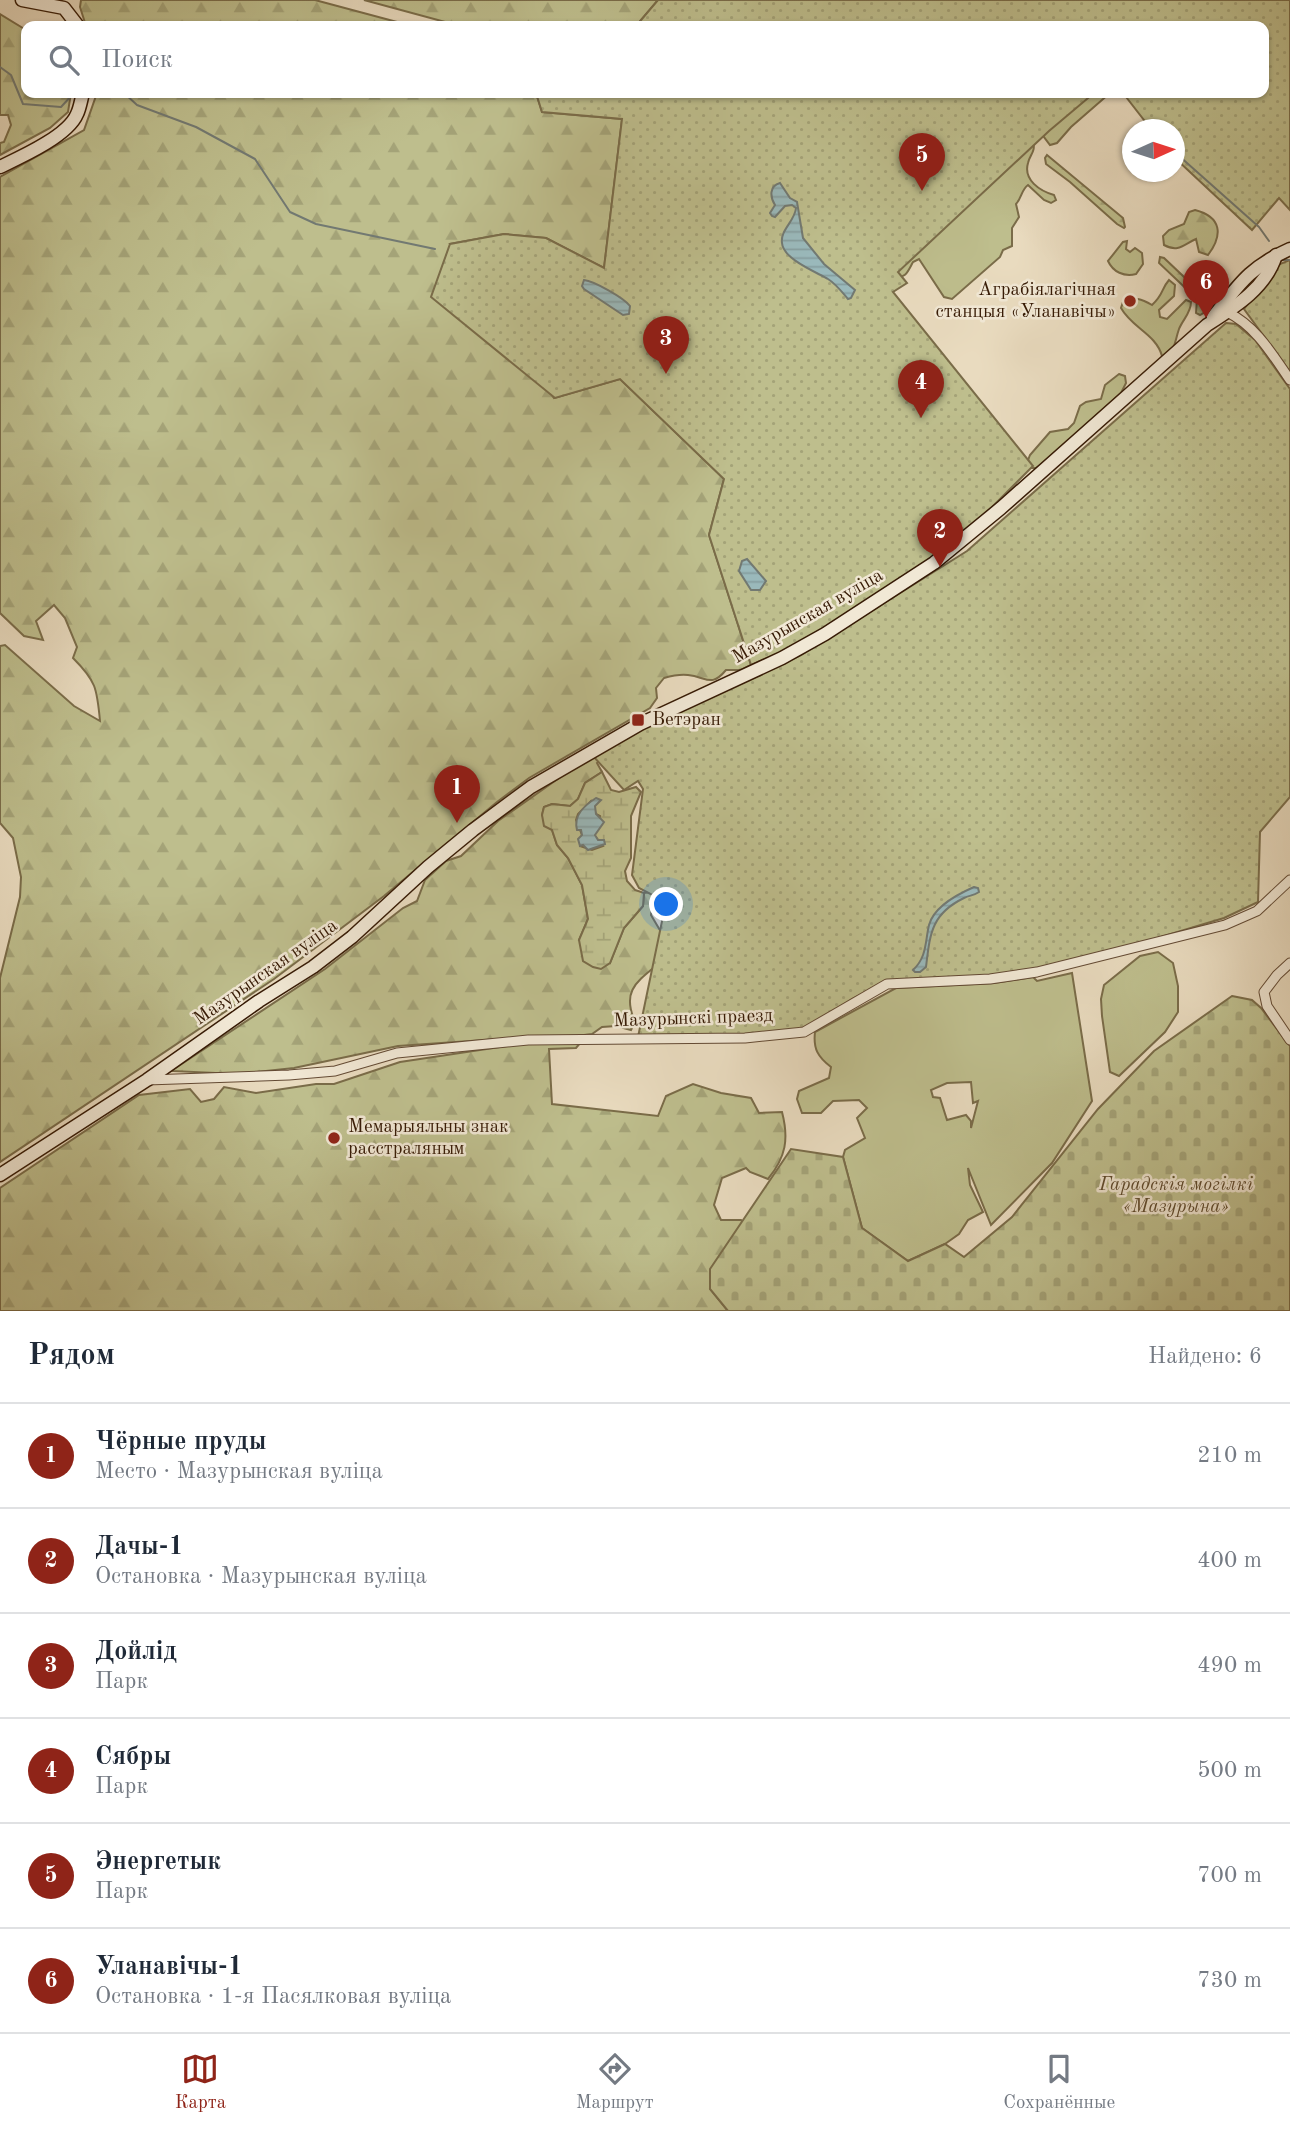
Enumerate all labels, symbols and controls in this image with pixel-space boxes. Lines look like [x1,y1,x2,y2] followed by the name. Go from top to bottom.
[21,21,1269,98] search box
[45,41,83,79] icon: search
[101,47,173,73] text: Поиск
[1122,119,1185,182] north arrow
[899,133,945,191] pin: 5
[1183,260,1229,318] pin: 6
[936,281,1116,322] place label: Аграбіялагічная станцыя «Уланавічы»
[1122,293,1138,309] marker: Аграбіялагічная станцыя «Уланавічы»
[643,316,689,374] pin: 3
[898,360,944,418] pin: 4
[917,509,963,567] pin: 2
[729,566,887,668] street label: Мазурынская вуліца
[652,711,721,730] place label: Ветэран
[630,712,646,728] marker: Ветэран
[434,765,480,823] pin: 1
[649,887,683,921] your location
[191,916,342,1030] street label: Мазурынская вуліца
[613,1007,774,1031] street label: Мазурынскі праезд
[348,1118,509,1159] place label: Мемарыяльны знак расстраляным
[326,1130,342,1146] marker: Мемарыяльны знак расстраляным
[1098,1176,1254,1217] park label: Гарадскія могілкі «Мазурына»
[28,1341,115,1371] text: Рядом
[1148,1345,1262,1368] text: Найдено: 6
[95,1429,267,1455] text: Чёрные пруды
[44,1444,58,1467] text: 1
[1197,1444,1262,1467] text: 210 m
[95,1460,383,1483] text: Место · Мазурынская вуліца
[95,1534,184,1560] text: Дачы-1
[44,1549,58,1572] text: 2
[1197,1549,1262,1572] text: 400 m
[95,1565,427,1588] text: Остановка · Мазурынская вуліца
[95,1639,177,1665] text: Дойлід
[44,1654,58,1677] text: 3
[1197,1654,1262,1677] text: 490 m
[95,1670,148,1693] text: Парк
[95,1744,171,1770] text: Сябры
[44,1759,58,1782] text: 4
[1197,1759,1262,1782] text: 500 m
[95,1775,148,1798] text: Парк
[95,1849,221,1875] text: Энергетык
[44,1864,58,1887] text: 5
[1197,1864,1262,1887] text: 700 m
[95,1880,148,1903] text: Парк
[95,1954,243,1980] text: Уланавічы-1
[44,1969,58,1992] text: 6
[1197,1969,1262,1992] text: 730 m
[95,1985,451,2008] text: Остановка · 1-я Пасялковая вуліца
[175,2050,226,2115] tab: Карта
[576,2050,654,2115] tab: Маршрут
[1003,2050,1115,2115] tab: Сохранённые

